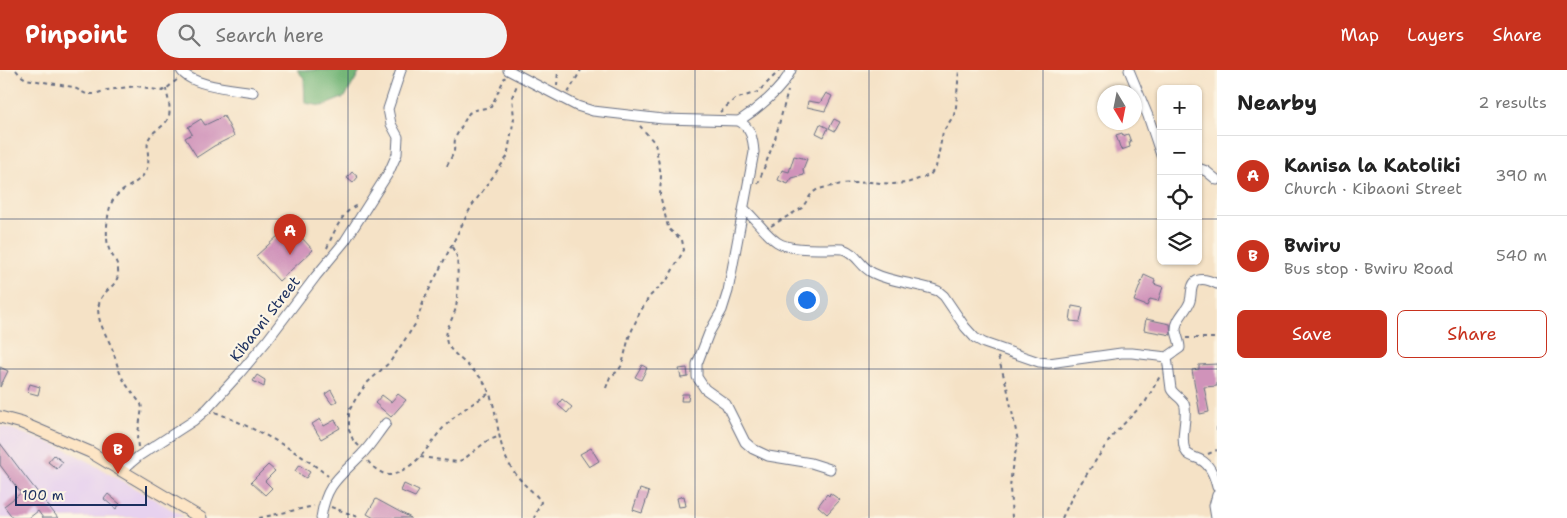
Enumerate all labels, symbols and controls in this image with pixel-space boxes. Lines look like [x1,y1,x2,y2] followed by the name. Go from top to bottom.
[157,13,507,58] search box
[25,19,127,51] text: Pinpoint
[175,21,203,49] icon: search
[215,23,324,48] text: Search here
[1341,23,1379,47] text: Map
[1407,23,1464,47] text: Layers
[1492,23,1542,47] text: Share
[1097,85,1142,130] north arrow
[1157,85,1202,265] map controls
[1157,85,1202,130] button: +
[1237,89,1317,117] text: Nearby
[1478,92,1547,113] text: 2 results
[1157,130,1202,175] button: −
[1284,153,1461,178] text: Kanisa la Katoliki
[1247,165,1259,186] text: A
[1495,165,1547,186] text: 390 m
[1157,175,1202,220] button: locate
[1284,178,1462,199] text: Church · Kibaoni Street
[274,214,306,255] pin: A
[1157,220,1202,265] button: layers
[1284,233,1341,258] text: Bwiru
[1248,245,1258,266] text: B
[1496,245,1547,266] text: 540 m
[1284,258,1454,279] text: Bus stop · Bwiru Road
[225,272,305,366] street label: Kibaoni Street
[794,287,820,313] your location
[1237,310,1387,358] button: Save
[1397,310,1547,358] button: Share
[102,433,134,474] pin: B
[15,483,148,506] scale bar
[22,486,64,504] text: 100 m

